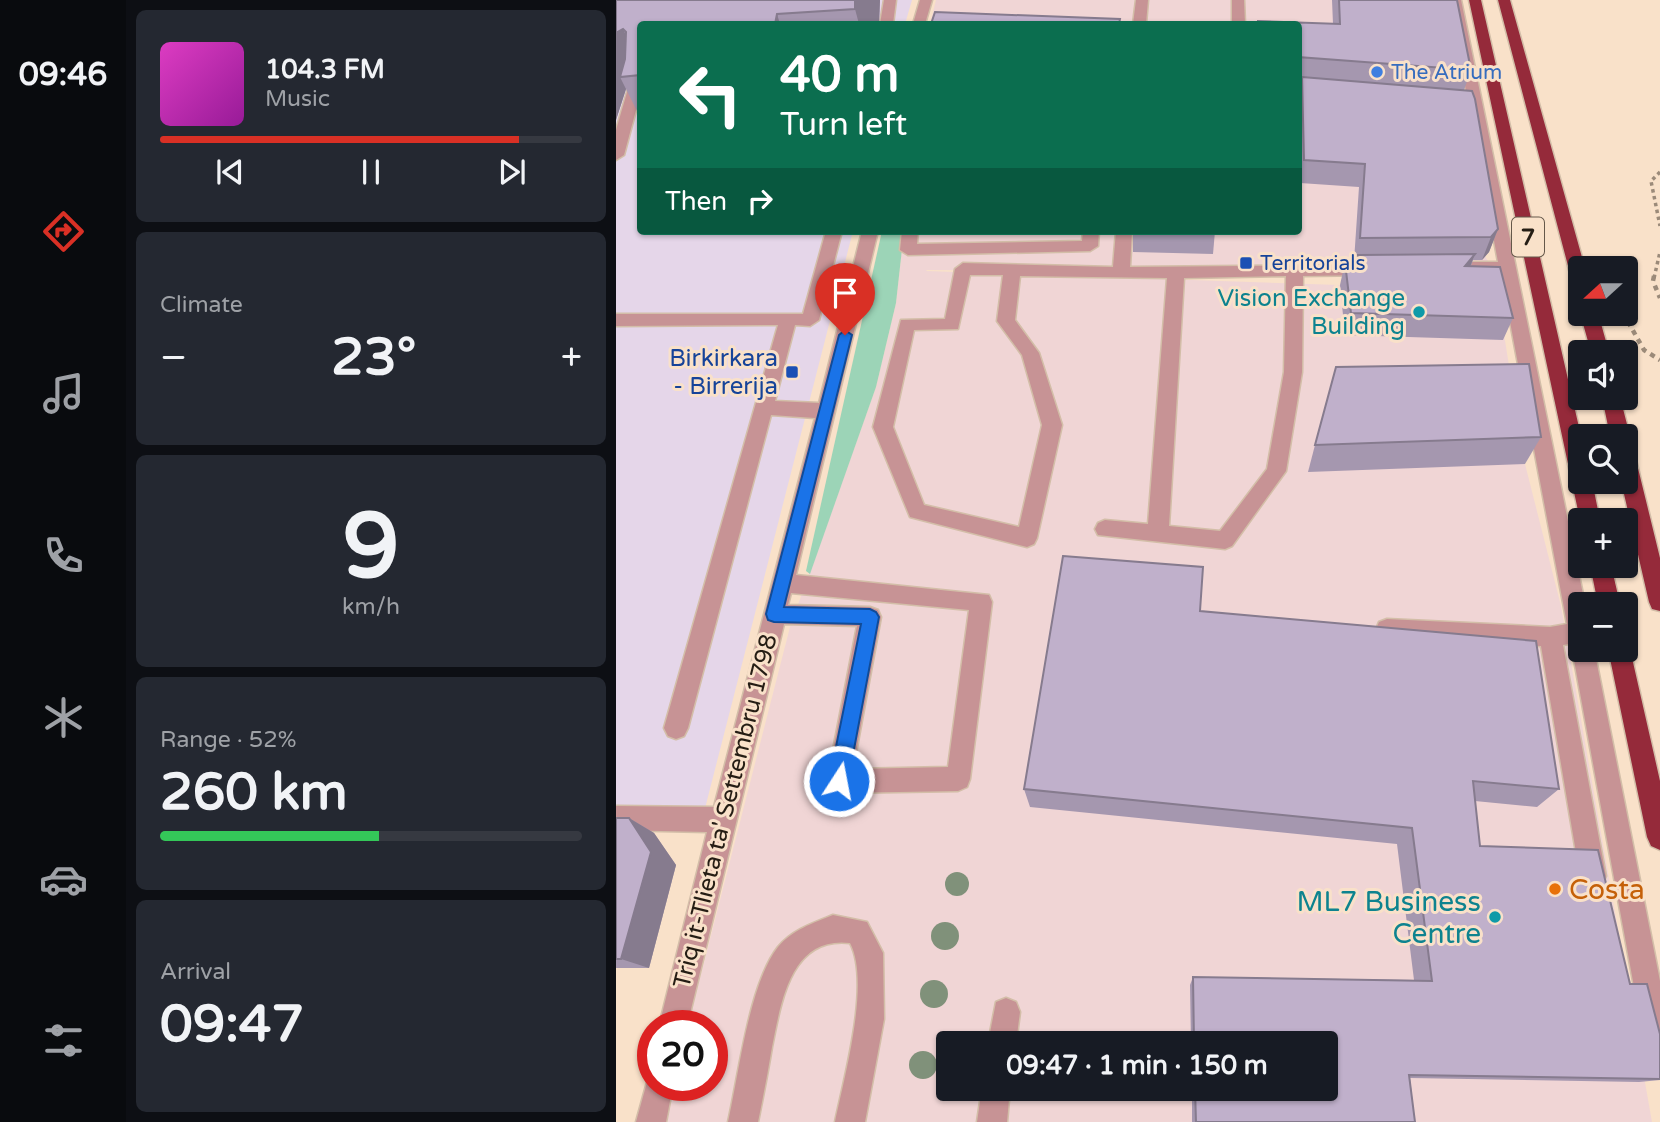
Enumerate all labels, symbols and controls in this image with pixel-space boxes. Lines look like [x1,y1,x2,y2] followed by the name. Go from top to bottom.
[780,46,899,105] text: 40 m
[665,49,756,140] icon: left
[265,54,385,85] text: 104.3 FM
[19,56,107,94] text: 09:46
[1391,60,1502,85] place label: The Atrium
[1369,64,1385,80] marker: The Atrium
[265,85,330,113] text: Music
[780,106,907,144] text: Turn left
[211,153,249,191] icon: previous
[352,153,390,191] icon: pause
[493,153,531,191] icon: next
[741,182,779,220] icon: right
[665,186,727,217] text: Then
[39,207,88,256] icon: directions
[1512,218,1544,256] road number: 7
[1260,251,1366,276] place label: Territorials
[1238,255,1254,271] marker: Territorials
[1568,256,1638,326] north arrow
[1568,256,1638,662] map controls
[815,263,875,335] pin
[826,274,864,312] icon: arrive
[1217,284,1405,341] place label: Vision Exchange Building
[160,291,243,319] text: Climate
[1411,304,1427,320] marker: Vision Exchange Building
[331,326,416,389] text: 23°
[160,335,187,381] text: −
[561,335,582,381] text: +
[1568,340,1638,410] button: sound
[669,344,778,401] place label: Birkirkara - Birrerija
[784,364,800,380] marker: Birkirkara - Birrerija
[39,369,88,418] icon: music
[1568,424,1638,494] button: search
[342,492,400,602] text: 9
[1568,508,1638,578] button: +
[39,531,88,580] icon: phone
[1568,592,1638,662] button: −
[342,593,400,621] text: km/h
[667,631,784,991] street label: Triq it-Tlieta ta' Settembru 1798
[39,693,88,742] icon: climate
[160,726,296,754] text: Range · 52%
[802,744,876,818] position arrow
[160,761,348,824] text: 260 km
[39,855,88,904] icon: car
[1569,873,1645,907] place label: Costa
[1547,881,1563,897] marker: Costa
[1297,885,1481,951] place label: ML7 Business Centre
[1487,909,1503,925] marker: ML7 Business Centre
[160,958,231,986] text: Arrival
[160,993,304,1056] text: 09:47
[637,1010,728,1101] speed limit sign: 20
[39,1016,88,1065] icon: filters
[1006,1050,1268,1081] text: 09:47 · 1 min · 150 m

